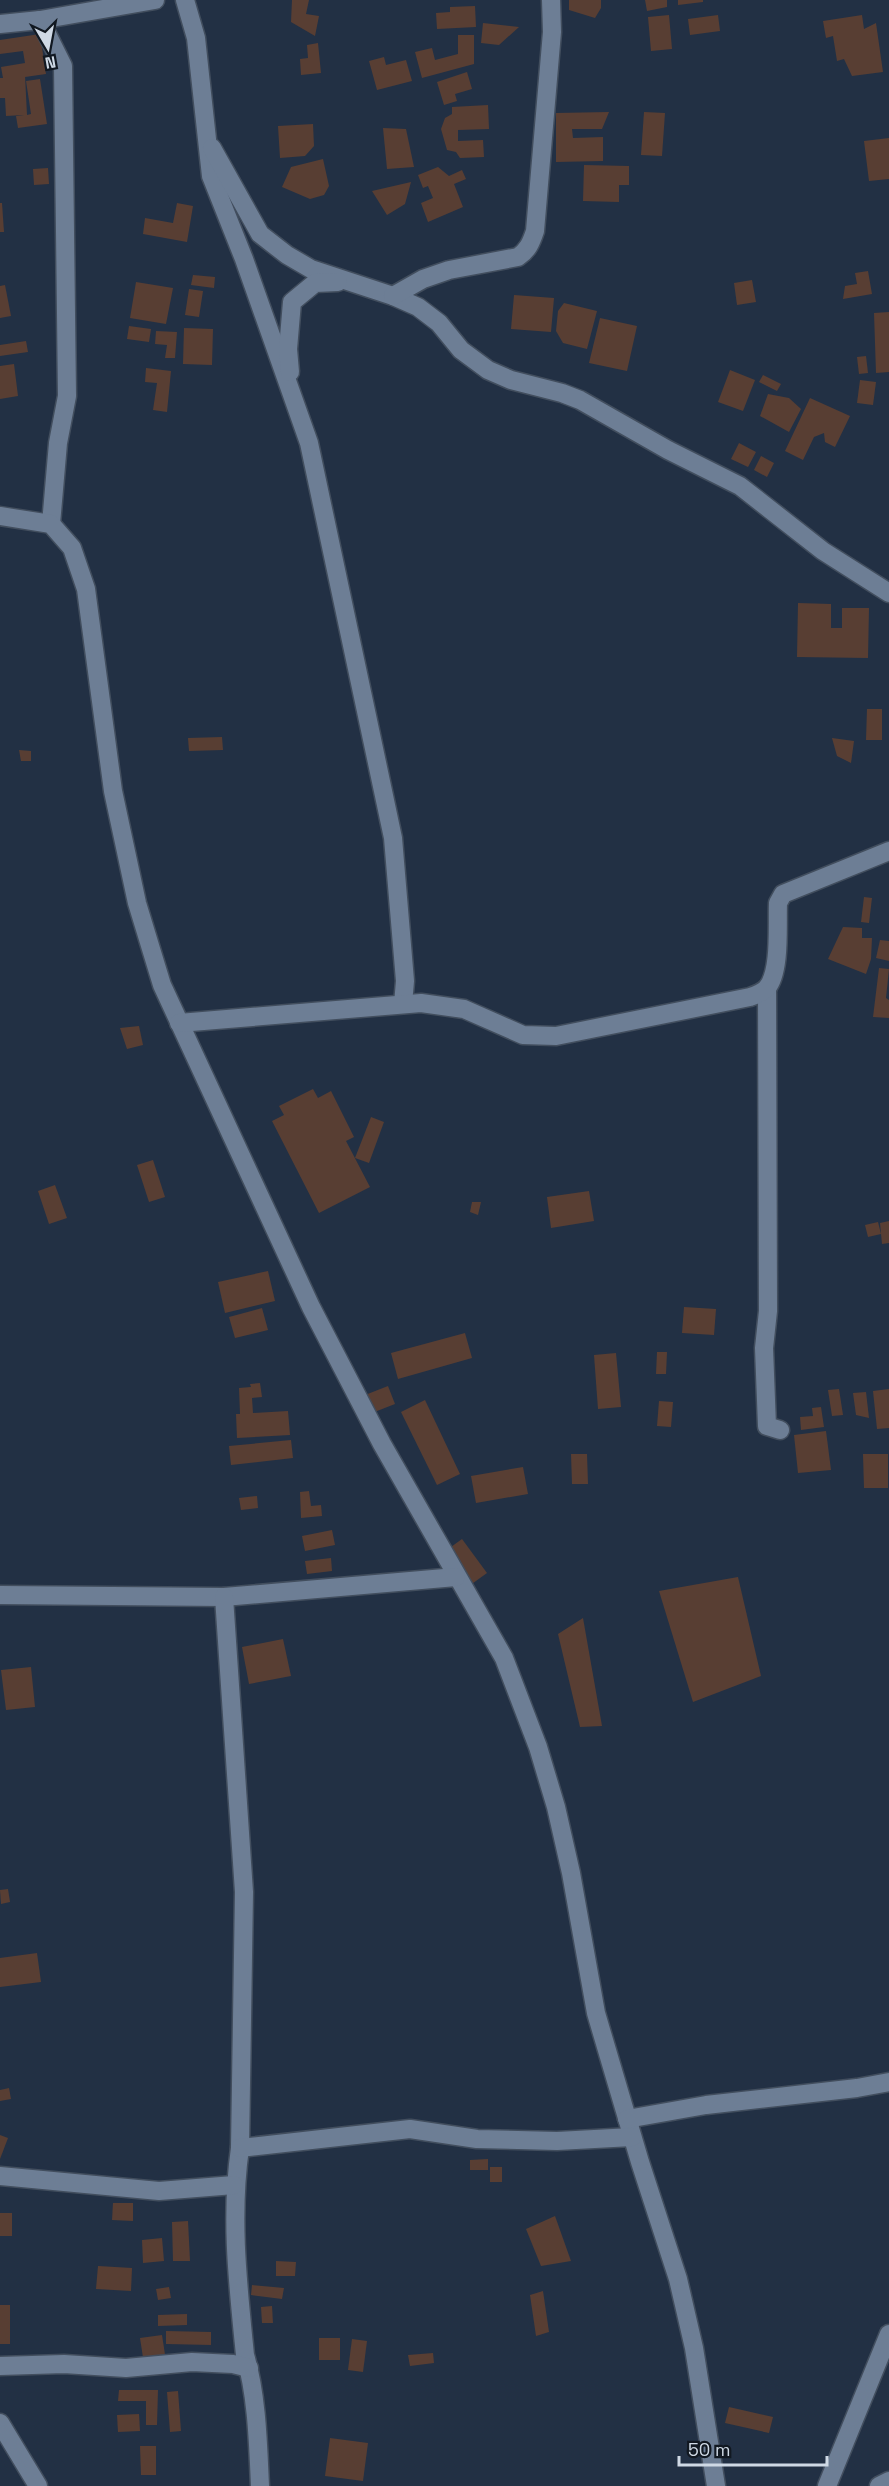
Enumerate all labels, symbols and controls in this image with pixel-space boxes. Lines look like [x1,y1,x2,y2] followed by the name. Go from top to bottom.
[18,18,78,78] north arrow
[43,51,58,74] text: N
[679,2429,828,2467] scale bar
[688,2438,730,2461] text: 50 m

